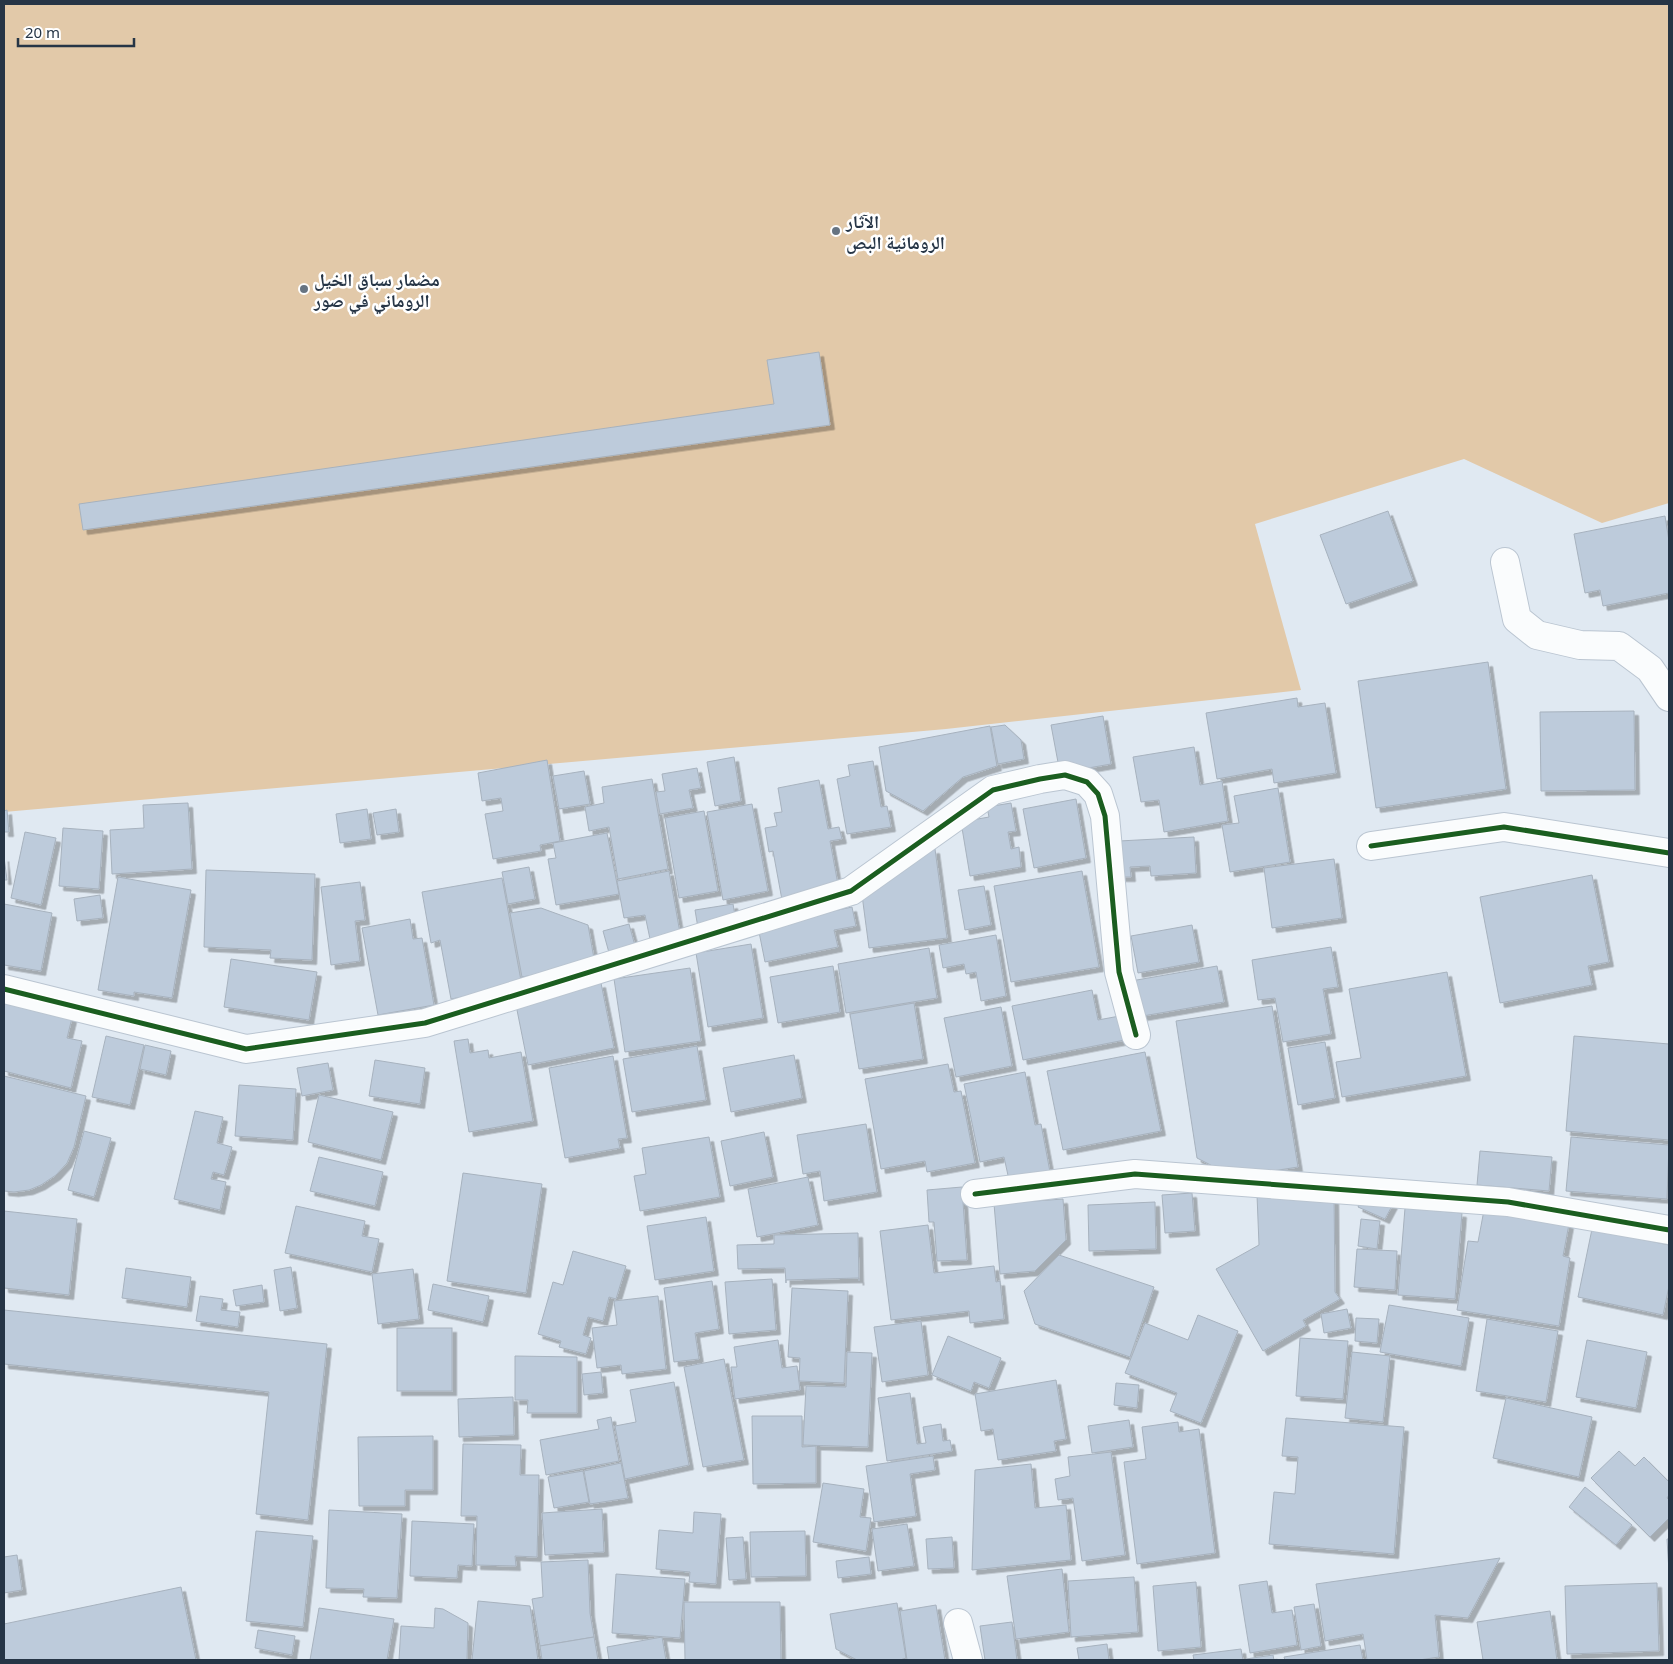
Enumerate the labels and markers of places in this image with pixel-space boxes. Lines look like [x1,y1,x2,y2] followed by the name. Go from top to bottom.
[845,209,945,254] place label: الآثار الرومانية البص
[830,225,842,237] marker: الآثار الرومانية البص
[313,267,440,315] place label: مضمار سباق الخيل الروماني في صور
[298,283,310,295] marker: مضمار سباق الخيل الروماني في صور

